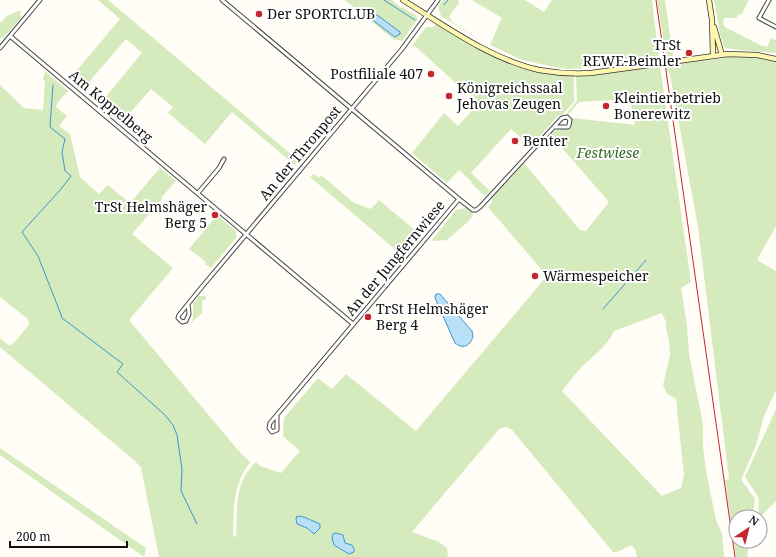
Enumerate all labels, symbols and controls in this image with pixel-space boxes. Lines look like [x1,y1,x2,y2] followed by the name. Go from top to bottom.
[267,4,375,23] place label: Der SPORTCLUB
[254,9,264,19] marker: Der SPORTCLUB
[583,35,681,70] place label: TrSt REWE-Beimler
[684,48,694,58] marker: TrSt REWE-Beimler
[330,64,423,83] place label: Postfiliale 407
[66,65,157,146] street label: Am Koppelberg
[426,69,436,79] marker: Postfiliale 407
[456,78,563,113] place label: Königreichssaal Jehovas Zeugen
[614,88,721,123] place label: Kleintierbetrieb Bonerewitz
[444,91,454,101] marker: Königreichssaal Jehovas Zeugen
[254,101,345,204] street label: An der Thronpost
[601,101,611,111] marker: Kleintierbetrieb Bonerewitz
[523,131,568,150] place label: Benter
[510,136,520,146] marker: Benter
[576,143,639,162] park label: Festwiese
[341,196,449,319] street label: An der Jungfernwiese
[95,197,207,232] place label: TrSt Helmshäger Berg 5
[210,210,220,220] marker: TrSt Helmshäger Berg 5
[543,266,649,285] place label: Wärmespeicher
[530,271,540,281] marker: Wärmespeicher
[376,299,489,334] place label: TrSt Helmshäger Berg 4
[363,312,373,322] marker: TrSt Helmshäger Berg 4
[728,509,768,549] north arrow
[746,512,762,529] text: N
[10,523,127,549] scale bar
[16,528,51,545] text: 200 m

